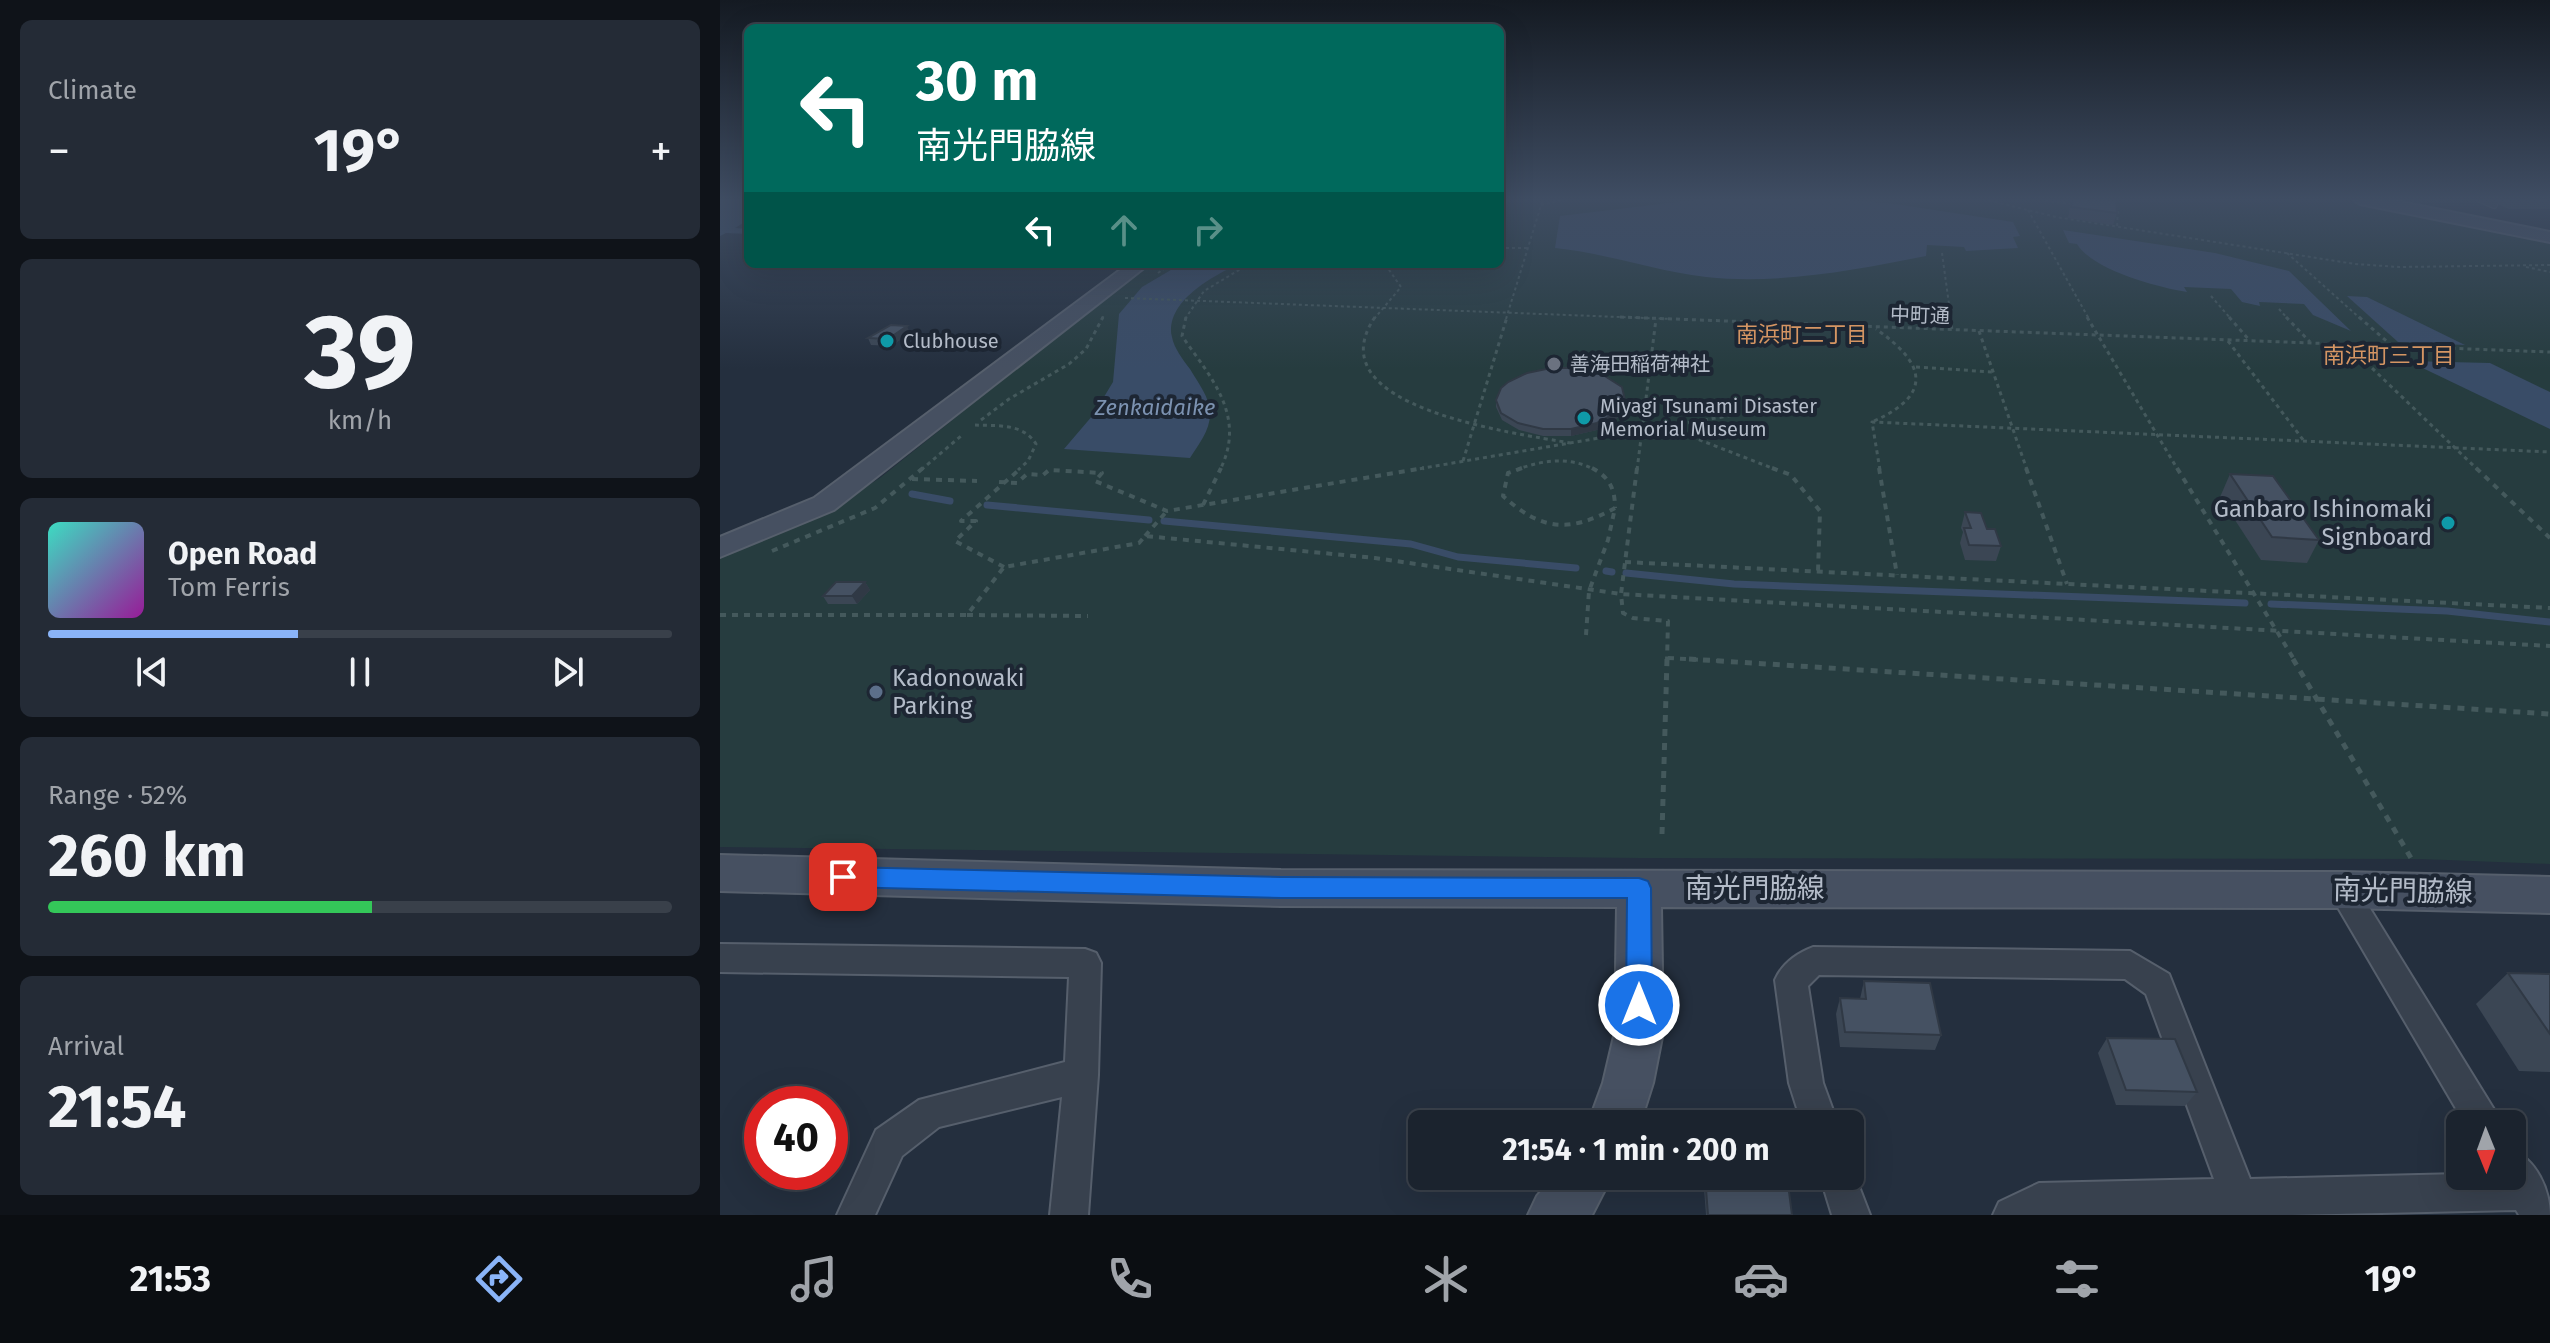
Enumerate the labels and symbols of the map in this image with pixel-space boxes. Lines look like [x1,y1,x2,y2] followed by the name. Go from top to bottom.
[1890,302,1950,328] street label: 中町通
[1736,321,1868,348] district label: 南浜町二丁目
[903,329,999,353] place label: Clubhouse
[878,332,896,350] marker: Clubhouse
[2323,342,2455,369] district label: 南浜町三丁目
[1570,352,1710,376] place label: 善海田稲荷神社
[1545,355,1563,373] marker: 善海田稲荷神社
[1094,394,1215,421] water label: Zenkaidaike
[1600,394,1817,441] place label: Miyagi Tsunami Disaster Memorial Museum
[1575,409,1593,427] marker: Miyagi Tsunami Disaster Memorial Museum
[2214,495,2432,551] place label: Ganbaro Ishinomaki Signboard
[2439,514,2457,532] marker: Ganbaro Ishinomaki Signboard
[892,664,1025,720] place label: Kadonowaki Parking
[867,683,885,701] marker: Kadonowaki Parking
[809,843,877,911] pin
[1685,872,1825,905] street label: 南光門脇線
[2333,873,2473,909] street label: 南光門脇線
[1597,963,1681,1047] position arrow
[744,1086,848,1190] speed limit sign: 40
[2446,1110,2526,1190] north arrow

